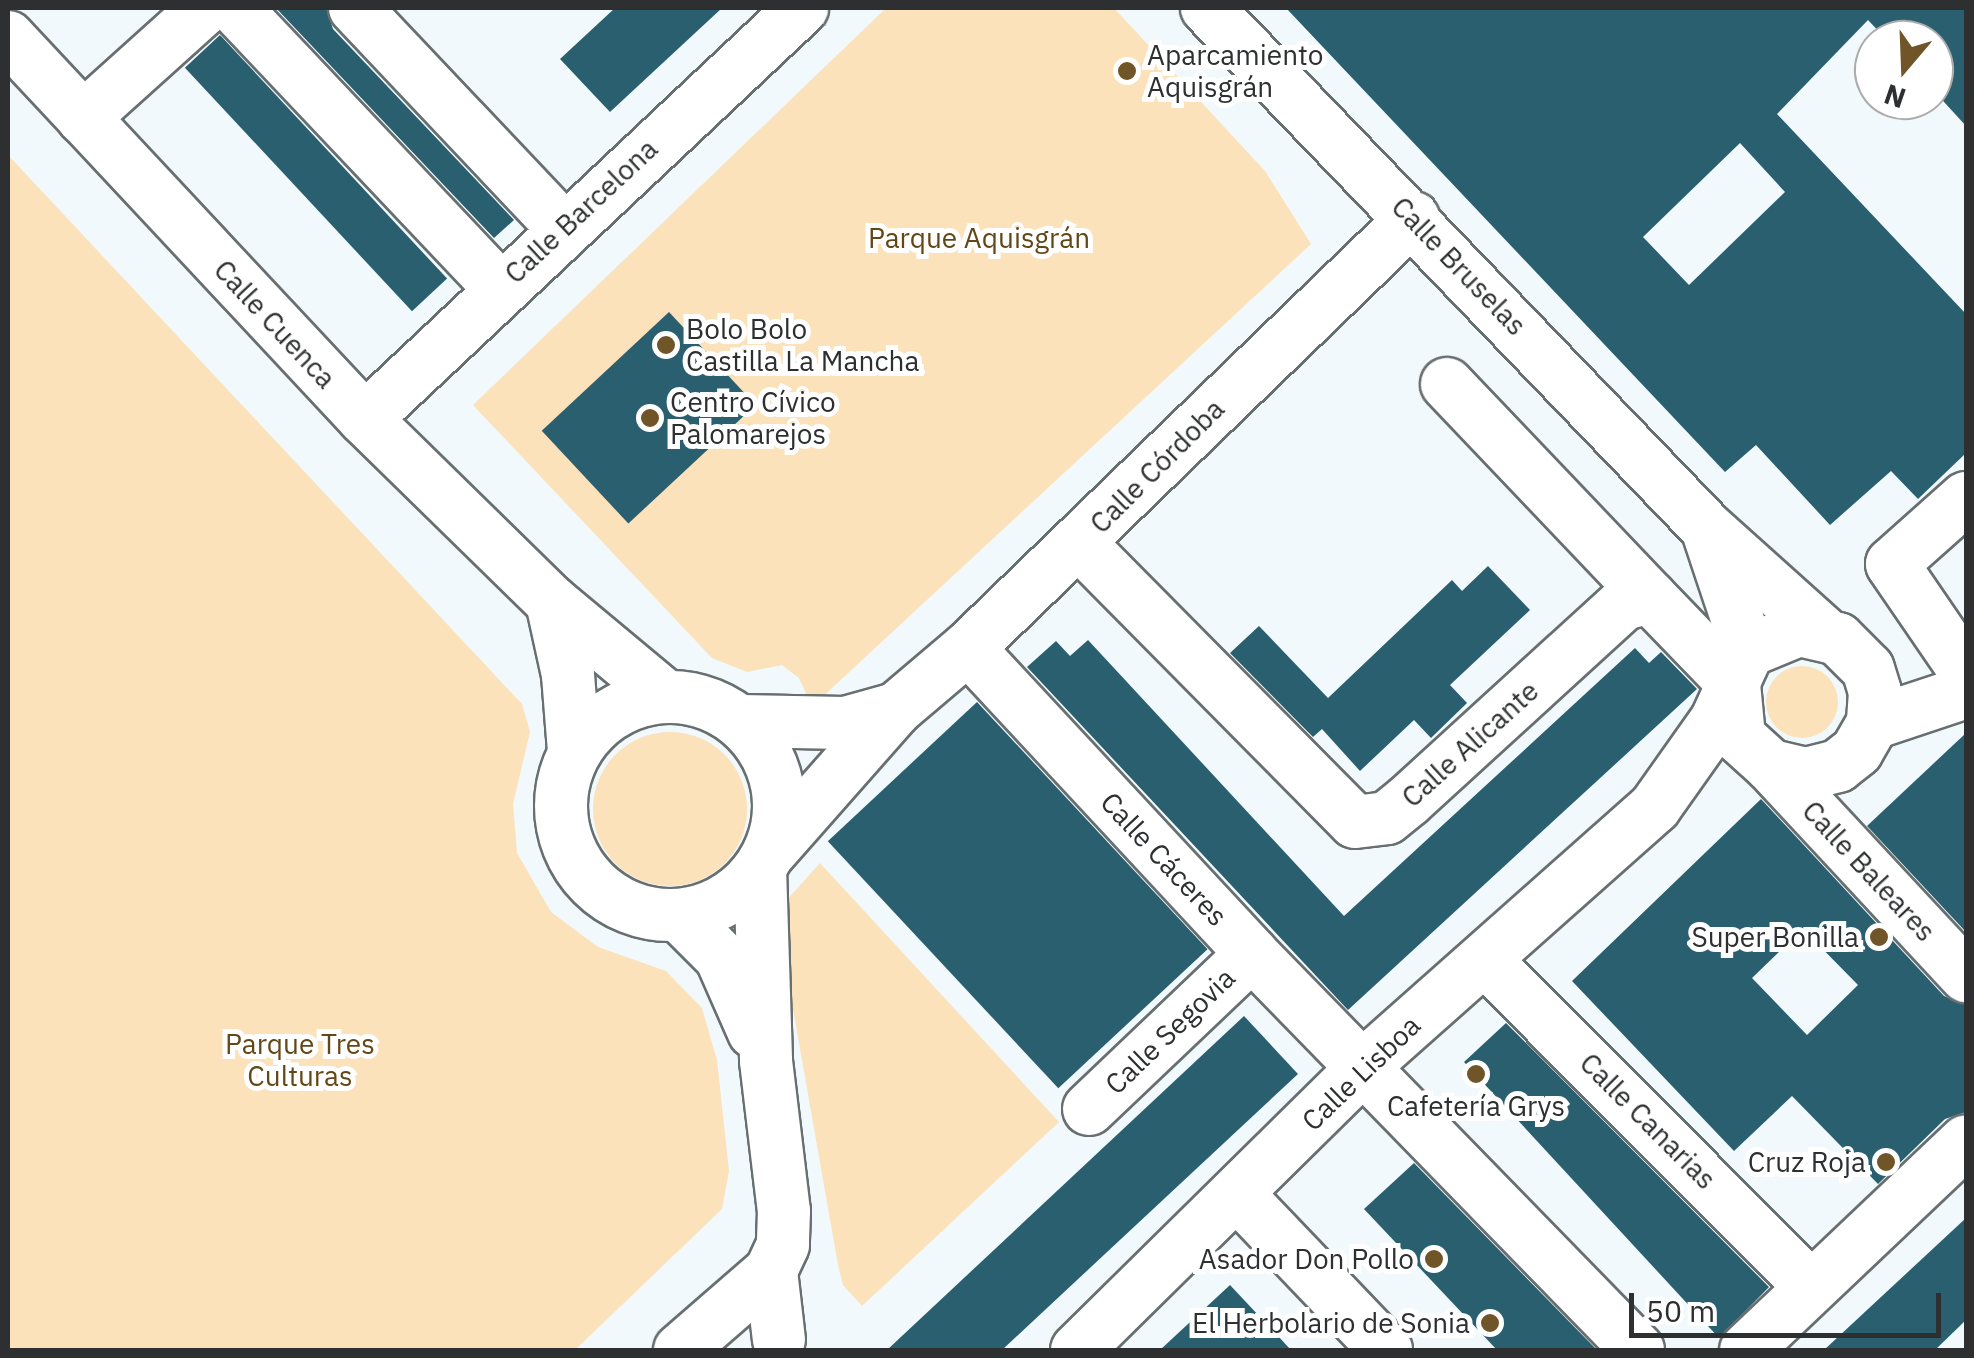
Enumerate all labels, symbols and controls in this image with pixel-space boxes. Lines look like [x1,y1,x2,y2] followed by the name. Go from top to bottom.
[1854,20,1954,120] north arrow
[1147,38,1323,104] place label: Aparcamiento Aquisgrán
[1116,60,1138,82] marker: Aparcamiento Aquisgrán
[1879,76,1910,118] text: N
[498,132,664,290] street label: Calle Barcelona
[1385,190,1533,342] street label: Calle Bruselas
[868,221,1090,255] park label: Parque Aquisgrán
[207,253,343,395] street label: Calle Cuenca
[686,312,919,378] place label: Bolo Bolo Castilla La Mancha
[655,334,677,356] marker: Bolo Bolo Castilla La Mancha
[670,385,836,451] place label: Centro Cívico Palomarejos
[1083,392,1231,540] street label: Calle Córdoba
[639,407,661,429] marker: Centro Cívico Palomarejos
[1395,674,1545,814] street label: Calle Alicante
[1094,785,1234,933] street label: Calle Cáceres
[1795,794,1943,948] street label: Calle Baleares
[1691,920,1859,954] place label: Super Bonilla
[1868,926,1890,948] marker: Super Bonilla
[1098,961,1242,1101] street label: Calle Segovia
[1295,1008,1427,1138] street label: Calle Lisboa
[225,1027,375,1093] park label: Parque Tres Culturas
[1573,1046,1723,1196] street label: Calle Canarias
[1465,1063,1487,1085] marker: Cafetería Grys
[1387,1089,1565,1123] place label: Cafetería Grys
[1748,1145,1866,1179] place label: Cruz Roja
[1875,1151,1897,1173] marker: Cruz Roja
[1199,1242,1414,1276] place label: Asador Don Pollo
[1423,1248,1445,1270] marker: Asador Don Pollo
[1634,1273,1946,1335] scale bar
[1646,1291,1715,1330] text: 50 m
[1192,1306,1470,1340] place label: El Herbolario de Sonia
[1479,1312,1501,1334] marker: El Herbolario de Sonia

